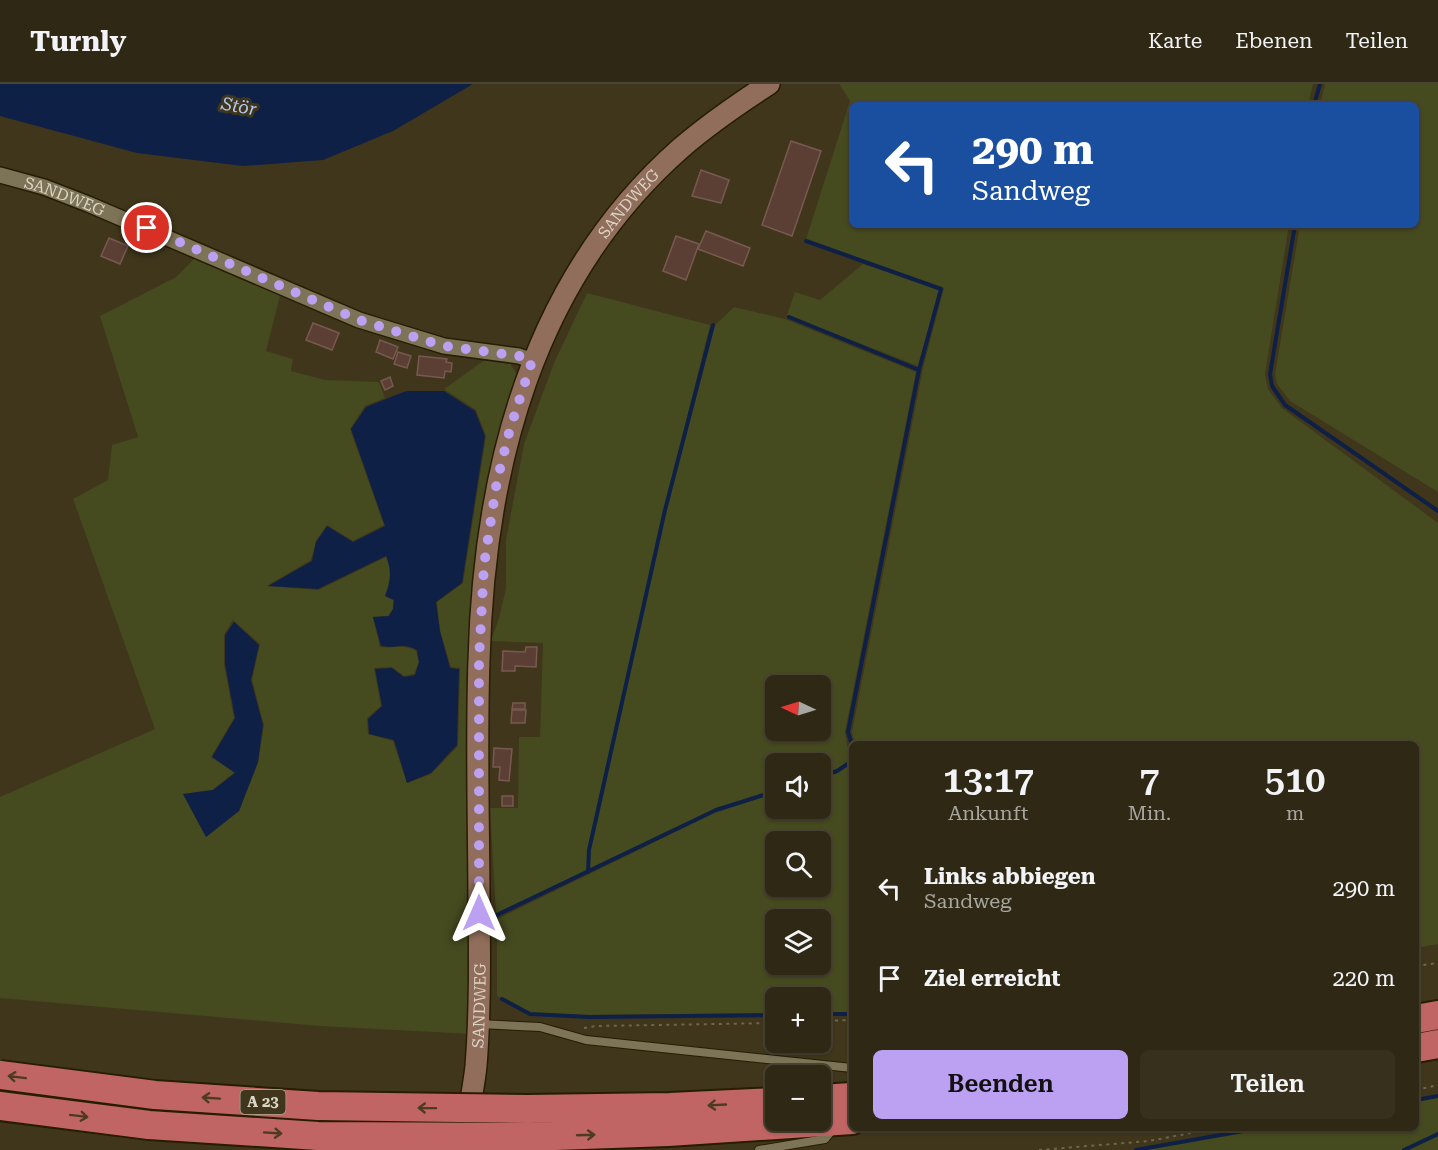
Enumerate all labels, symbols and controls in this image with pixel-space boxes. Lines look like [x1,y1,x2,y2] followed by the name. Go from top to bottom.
[30,25,126,58] text: Turnly
[1148,29,1202,53] text: Karte
[1235,29,1313,53] text: Ebenen
[1346,29,1408,53] text: Teilen
[219,92,259,120] water label: Stör
[972,125,1094,174] text: 290 m
[873,126,951,204] icon: left
[593,164,663,242] street label: SANDWEG
[22,173,108,220] street label: SANDWEG
[972,175,1090,207] text: Sandweg
[121,202,172,253] pin
[130,211,163,244] icon: arrive
[765,675,831,741] north arrow
[765,675,831,1131] map controls
[765,753,831,819] button: sound
[943,759,1034,801] text: 13:17
[1139,759,1159,801] text: 7
[1265,759,1325,801] text: 510
[948,801,1028,825] text: Ankunft
[1128,801,1171,825] text: Min.
[1286,801,1304,825] text: m
[765,831,831,897] button: search
[924,864,1095,889] text: Links abbiegen
[873,872,906,905] icon: left
[1332,876,1395,901] text: 290 m
[447,881,511,945] position arrow
[924,889,1012,913] text: Sandweg
[765,909,831,975] button: layers
[873,962,906,995] icon: arrive
[468,963,489,1049] street label: SANDWEG
[924,966,1060,991] text: Ziel erreicht
[1332,966,1395,991] text: 220 m
[765,987,831,1053] button: +
[873,1050,1128,1119] button: Beenden
[1140,1050,1395,1119] button: Teilen
[765,1065,831,1131] button: −
[8,1071,28,1082] one-way arrow
[240,1090,286,1114] road number: A 23
[202,1093,222,1104] one-way arrow
[708,1099,728,1110] one-way arrow
[417,1102,437,1114] one-way arrow
[68,1111,88,1122] one-way arrow
[263,1127,283,1138] one-way arrow
[575,1129,595,1141] one-way arrow

